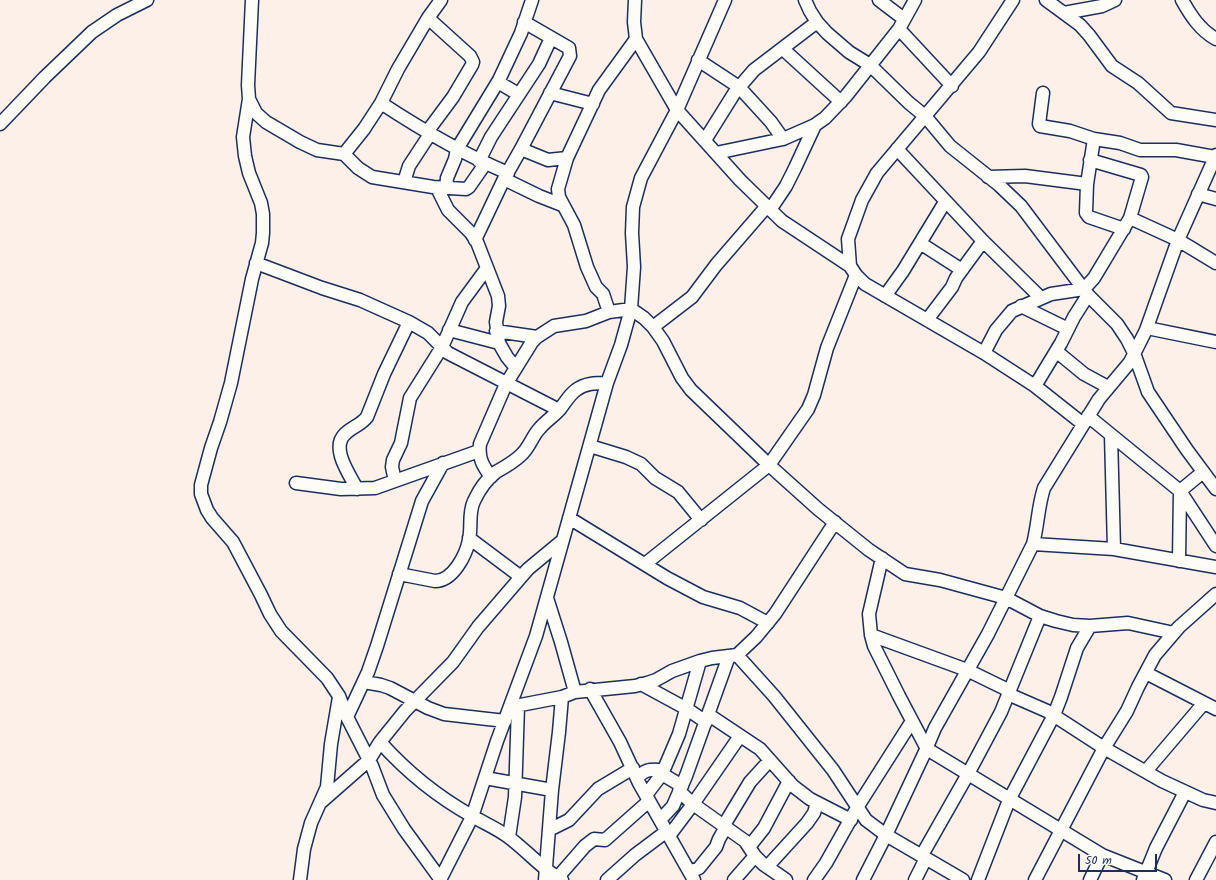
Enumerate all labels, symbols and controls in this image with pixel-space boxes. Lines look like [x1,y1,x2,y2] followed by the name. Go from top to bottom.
[1080,846,1159,872] scale bar
[1085,851,1112,870] text: 50 m

